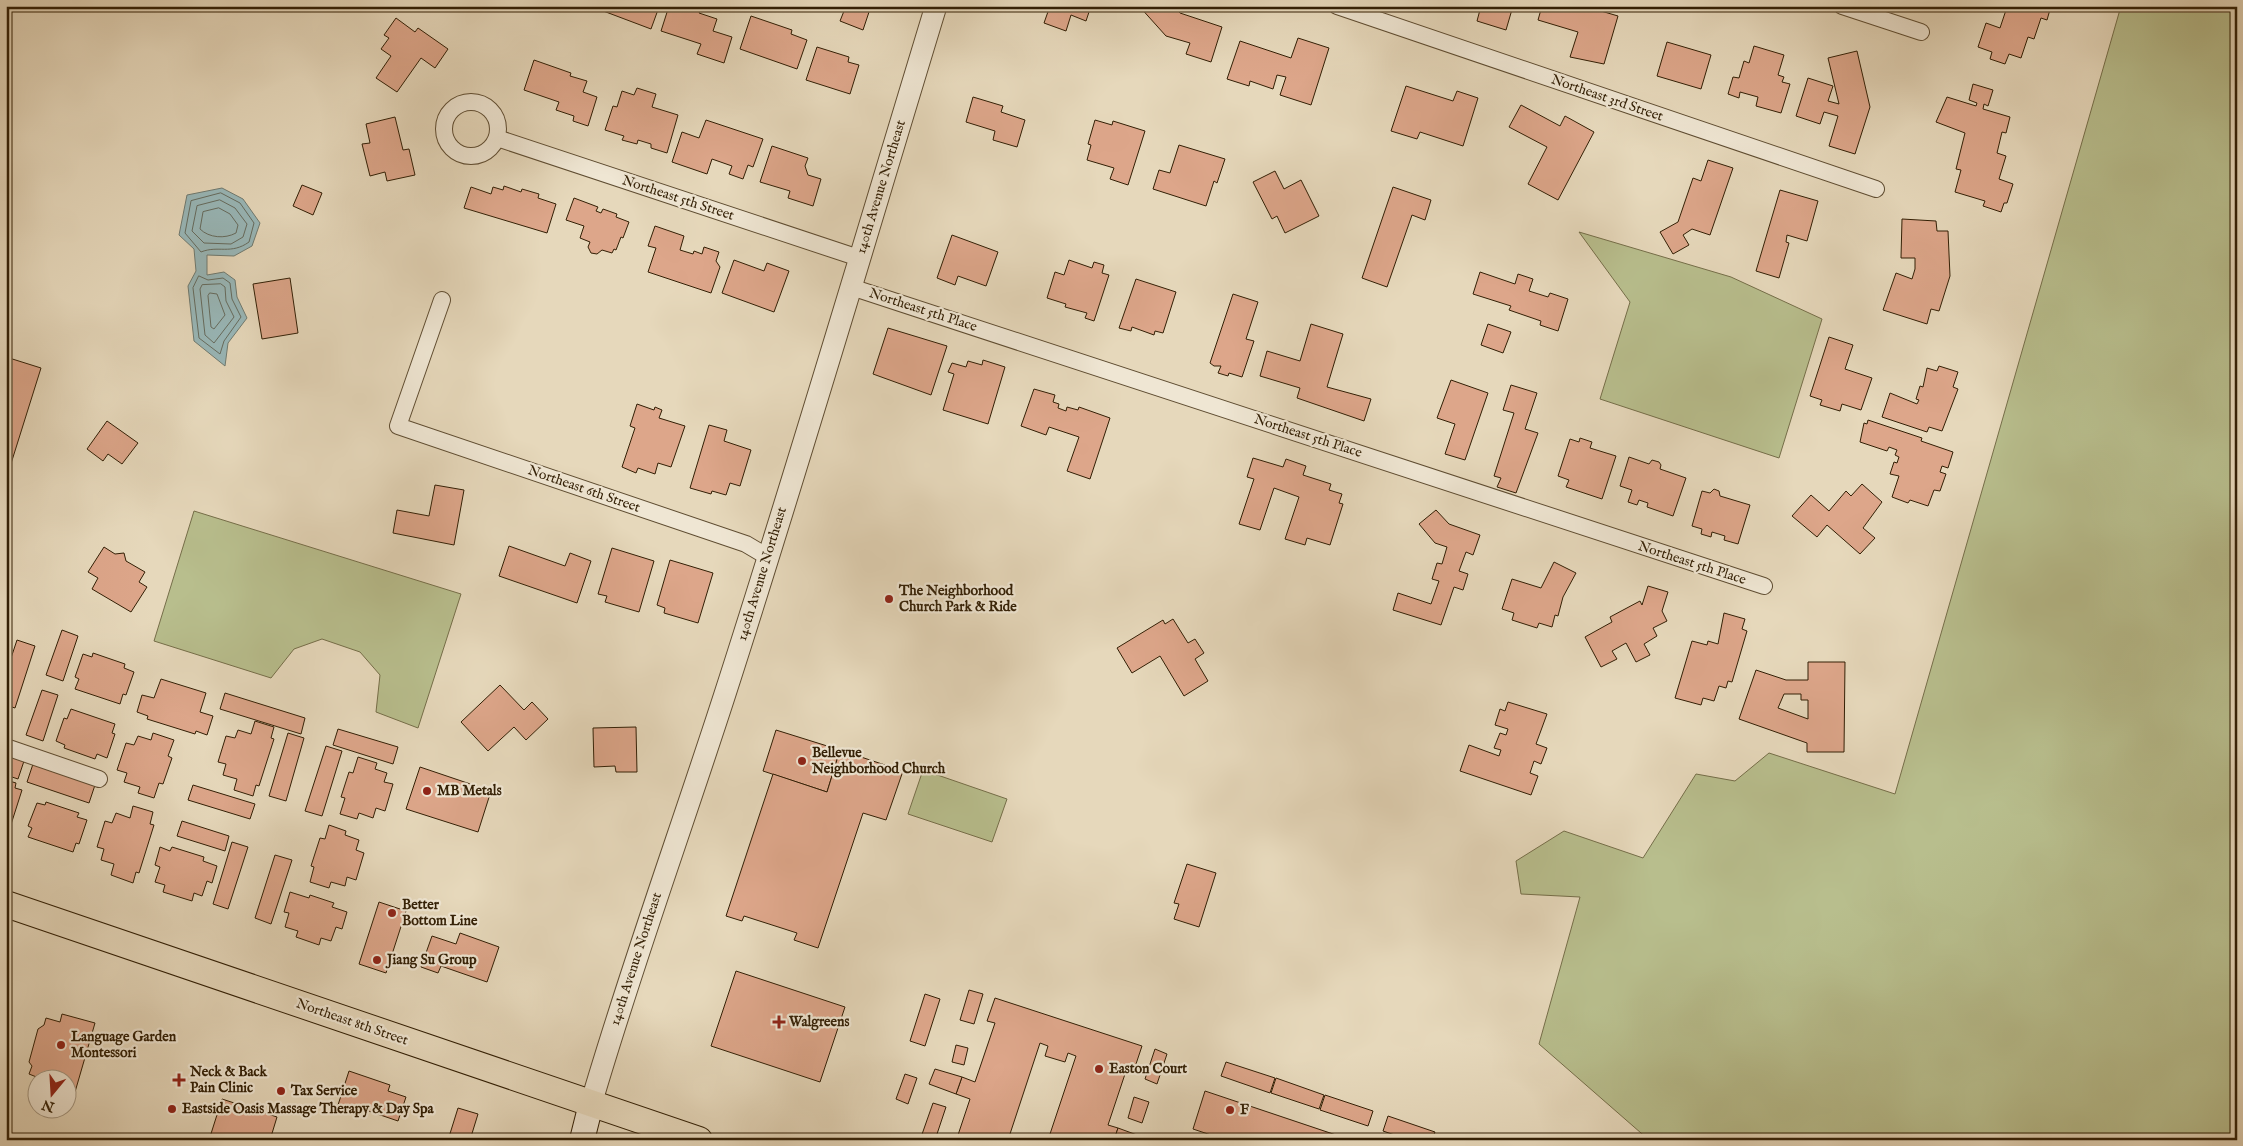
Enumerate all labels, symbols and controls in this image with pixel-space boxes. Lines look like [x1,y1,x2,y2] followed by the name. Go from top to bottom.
[1549,70,1666,126] street label: Northeast 3rd Street
[852,118,910,256] street label: 140th Avenue Northeast
[620,171,737,225] street label: Northeast 5th Street
[867,284,980,336] street label: Northeast 5th Place
[1252,410,1365,462] street label: Northeast 5th Place
[525,461,643,517] street label: Northeast 6th Street
[733,505,791,643] street label: 140th Avenue Northeast
[1636,537,1749,589] street label: Northeast 5th Place
[898,582,1017,616] place label: The Neighborhood Church Park & Ride
[883,593,895,605] marker: The Neighborhood Church Park & Ride
[811,744,946,778] place label: Bellevue Neighborhood Church
[796,755,808,767] marker: Bellevue Neighborhood Church
[437,782,502,800] place label: MB Metals
[421,785,433,797] marker: MB Metals
[606,890,666,1028] street label: 140th Avenue Northeast
[402,896,478,930] place label: Better Bottom Line
[386,907,398,919] marker: Better Bottom Line
[385,951,477,969] place label: Jiang Su Group
[371,954,383,966] marker: Jiang Su Group
[294,994,411,1050] street label: Northeast 8th Street
[788,1013,849,1031] place label: Walgreens
[773,1016,785,1028] marker: Walgreens
[71,1028,177,1062] place label: Language Garden Montessori
[55,1039,67,1051] marker: Language Garden Montessori
[1109,1060,1187,1078] place label: Easton Court
[189,1063,268,1097] place label: Neck & Back Pain Clinic
[1093,1063,1105,1075] marker: Easton Court
[28,1068,78,1118] north arrow
[172,1073,186,1087] marker: Neck & Back Pain Clinic
[290,1082,358,1100] place label: Tax Service
[275,1085,287,1097] marker: Tax Service
[40,1095,58,1116] text: N
[182,1100,435,1118] place label: Eastside Oasis Massage Therapy & Day Spa
[1240,1101,1249,1119] place label: F
[166,1103,178,1115] marker: Eastside Oasis Massage Therapy & Day Spa
[1224,1104,1236,1116] marker: F

